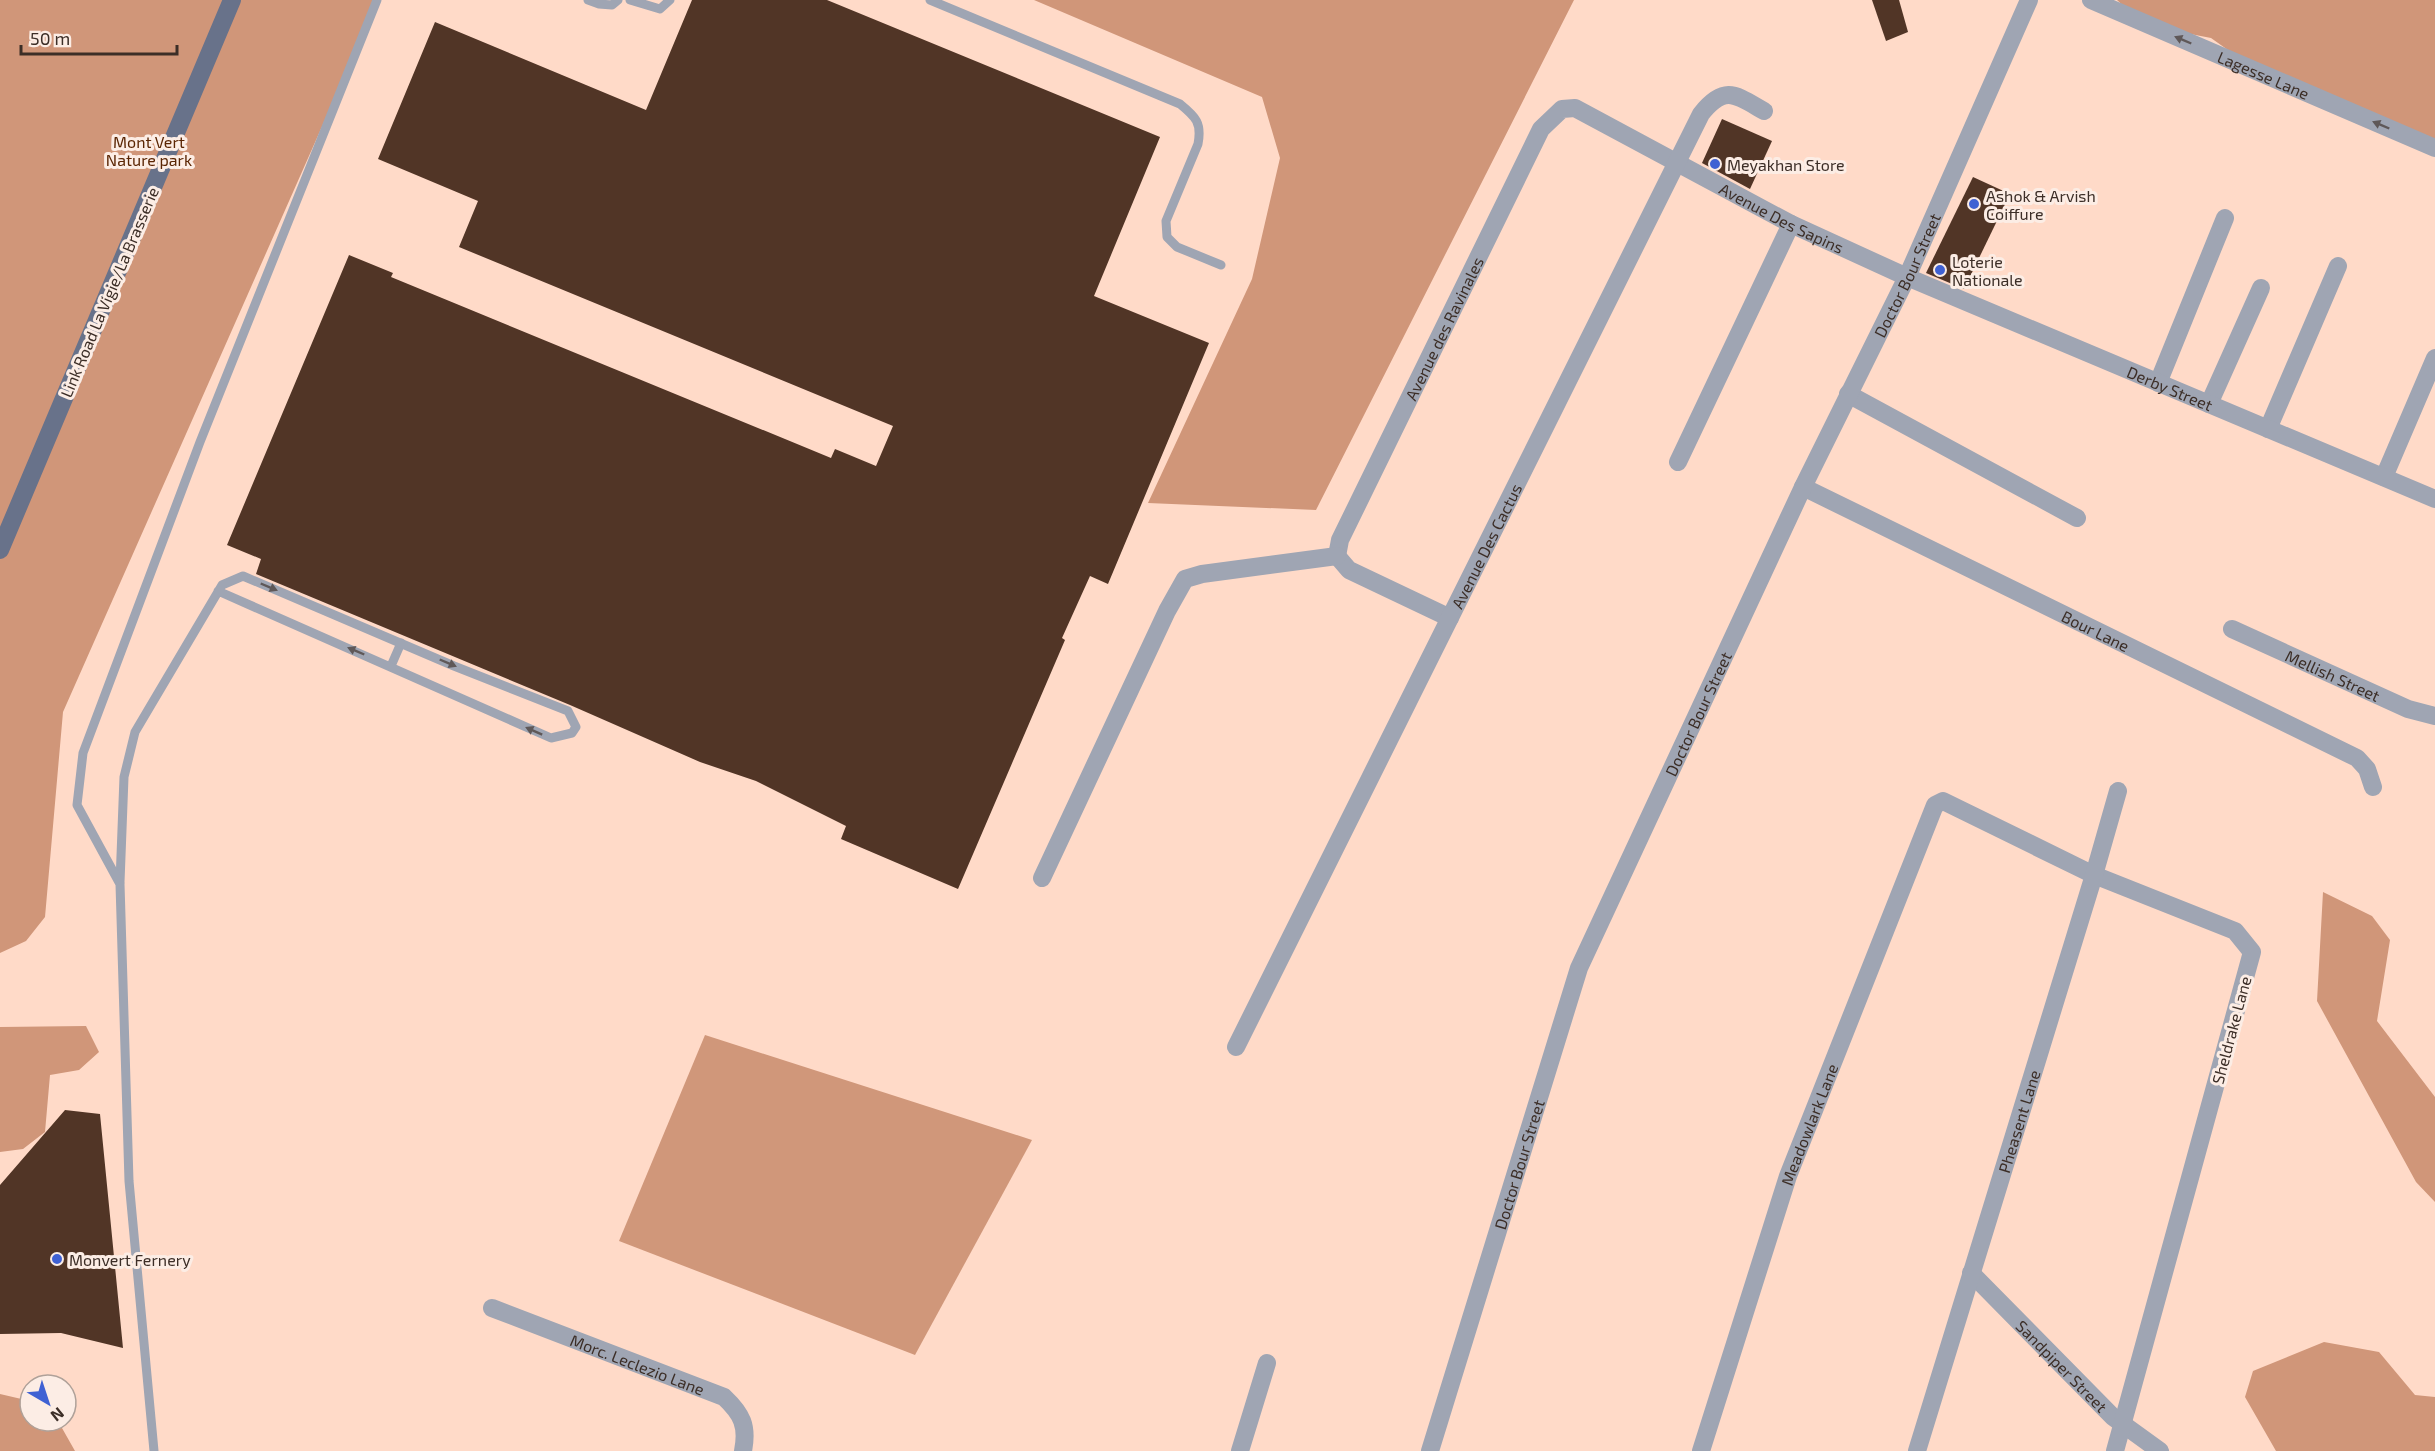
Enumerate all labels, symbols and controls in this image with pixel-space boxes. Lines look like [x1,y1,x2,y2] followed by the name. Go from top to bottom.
[21,18,177,56] scale bar
[30,27,70,49] text: 50 m
[2174,35,2192,44] one-way arrow
[2215,46,2312,102] street label: Lagesse Lane
[2372,120,2390,130] one-way arrow
[106,132,192,169] park label: Mont Vert Nature park
[1727,155,1845,174] place label: Meyakhan Store
[1708,157,1722,171] marker: Meyakhan Store
[1717,178,1847,256] street label: Avenue Des Sapins
[56,184,162,400] street label: Link Road La Vigie/La Brasserie
[1986,186,2096,223] place label: Ashok & Arvish Coiffure
[1967,197,1981,211] marker: Ashok & Arvish Coiffure
[1869,210,1943,340] street label: Doctor Bour Street
[1952,252,2023,289] place label: Loterie Nationale
[1400,253,1487,403] street label: Avenue des Ravinales
[1933,263,1947,277] marker: Loterie Nationale
[2125,361,2216,414] street label: Derby Street
[1447,480,1525,611] street label: Avenue Des Cactus
[260,582,277,591] one-way arrow
[2059,606,2133,655] street label: Bour Lane
[2283,645,2383,705] street label: Mellish Street
[347,646,365,655] one-way arrow
[1660,649,1734,779] street label: Doctor Bour Street
[439,659,457,668] one-way arrow
[525,725,543,735] one-way arrow
[2207,974,2255,1086] street label: Sheldrake Lane
[1776,1061,1841,1188] street label: Meadowlark Lane
[1994,1067,2043,1175] street label: Pheasent Lane
[1489,1097,1547,1232] street label: Doctor Bour Street
[69,1250,191,1269] place label: Monvert Fernery
[50,1252,64,1266] marker: Monvert Fernery
[2013,1316,2112,1416] street label: Sandpiper Street
[568,1330,707,1398] street label: Morc. Leclezio Lane
[18,1373,78,1433] north arrow
[47,1404,68,1426] text: N

